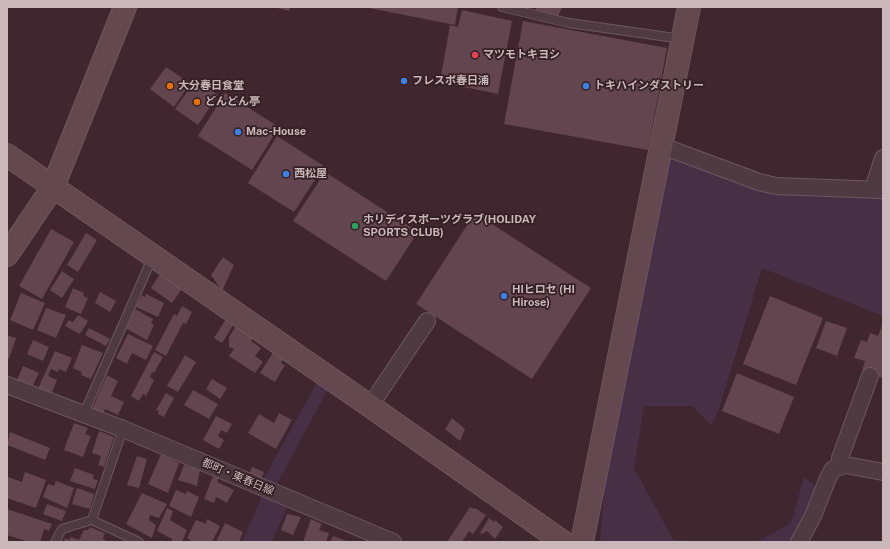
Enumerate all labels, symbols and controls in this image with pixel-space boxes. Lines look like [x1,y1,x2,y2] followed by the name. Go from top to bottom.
[483,48,560,62] place label: マツモトキヨシ
[470,50,480,60] marker: マツモトキヨシ
[412,74,489,88] place label: フレスポ春日浦
[399,76,409,86] marker: フレスポ春日浦
[178,79,244,93] place label: 大分春日食堂
[594,79,704,93] place label: トキハインダストリー
[165,81,175,91] marker: 大分春日食堂
[581,81,591,91] marker: トキハインダストリー
[205,95,260,109] place label: どんどん亭
[192,97,202,107] marker: どんどん亭
[246,125,306,139] place label: Mac-House
[233,127,243,137] marker: Mac-House
[294,167,327,181] place label: 西松屋
[281,169,291,179] marker: 西松屋
[363,213,536,239] place label: ホリデイスポーツグラブ(HOLIDAY SPORTS CLUB)
[350,221,360,231] marker: ホリデイスポーツグラブ(HOLIDAY SPORTS CLUB)
[512,283,575,309] place label: HIヒロセ (HI Hirose)
[499,291,509,301] marker: HIヒロセ (HI Hirose)
[200,456,276,498] street label: 都町・東春日線

